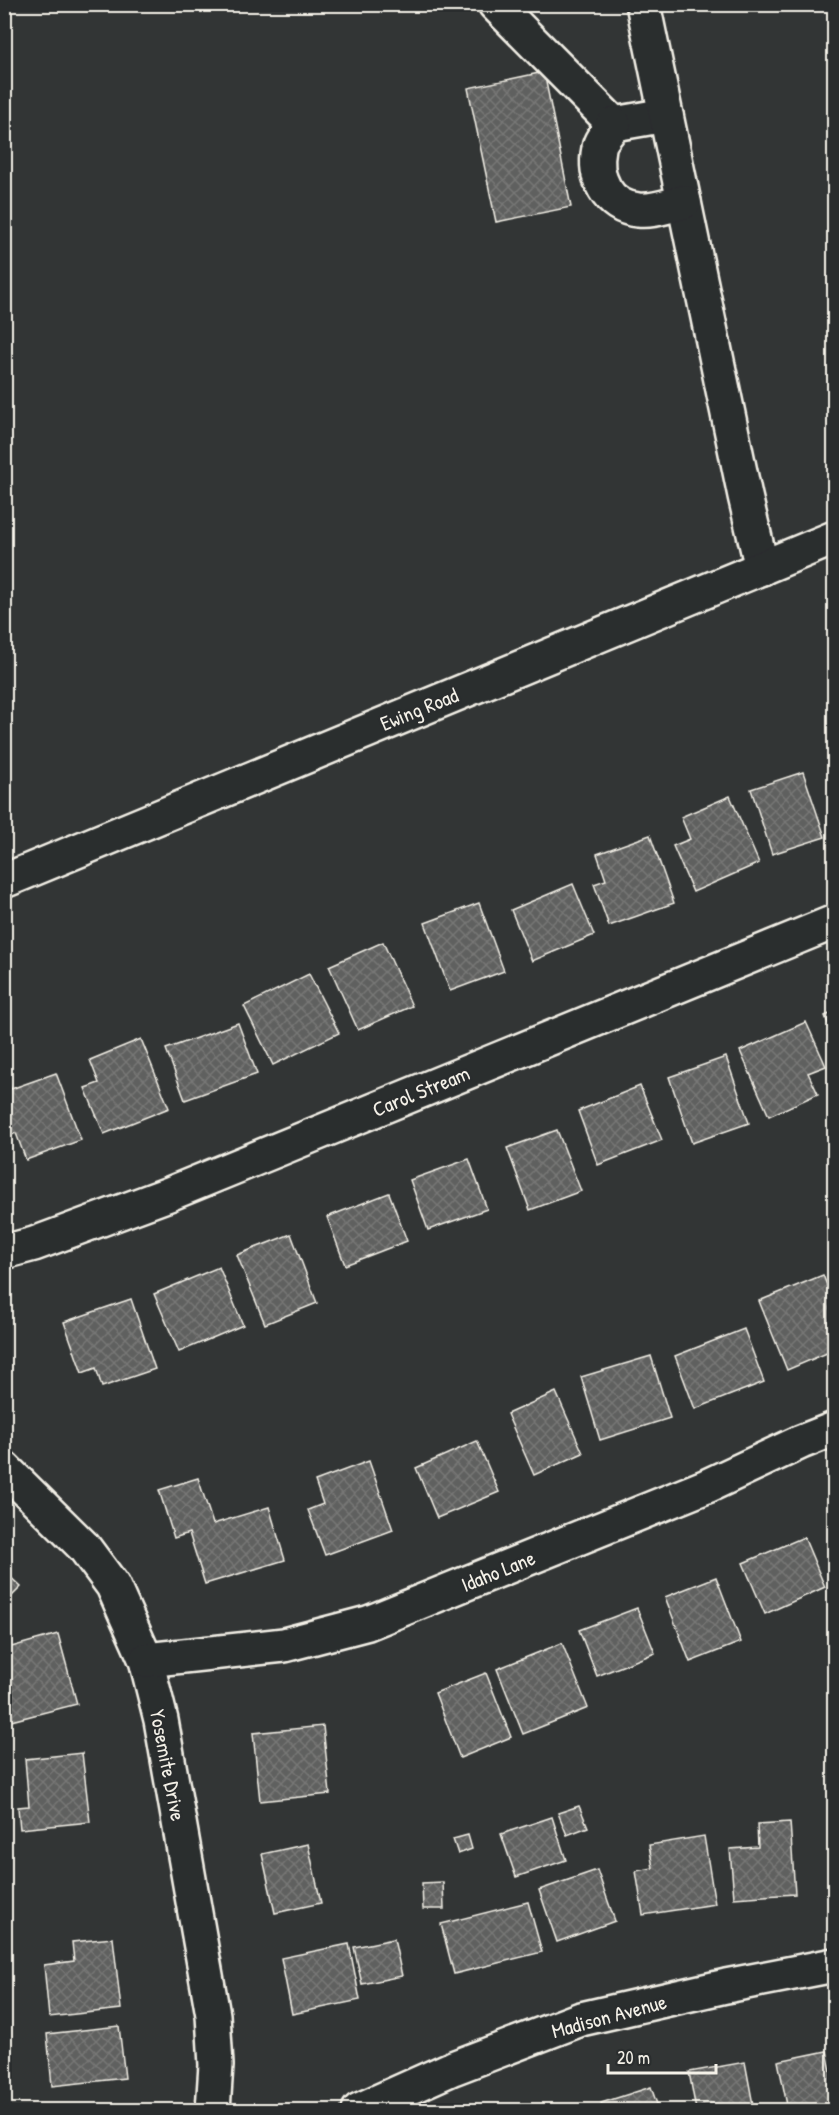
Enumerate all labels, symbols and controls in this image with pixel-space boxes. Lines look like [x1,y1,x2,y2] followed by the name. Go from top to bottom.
[376,680,462,738] street label: Ewing Road
[368,1058,474,1124] street label: Carol Stream
[457,1543,539,1599] street label: Idaho Lane
[143,1707,193,1823] street label: Yosemite Drive
[548,1987,670,2045] street label: Madison Avenue
[608,2037,716,2075] scale bar
[617,2045,650,2070] text: 20 m

